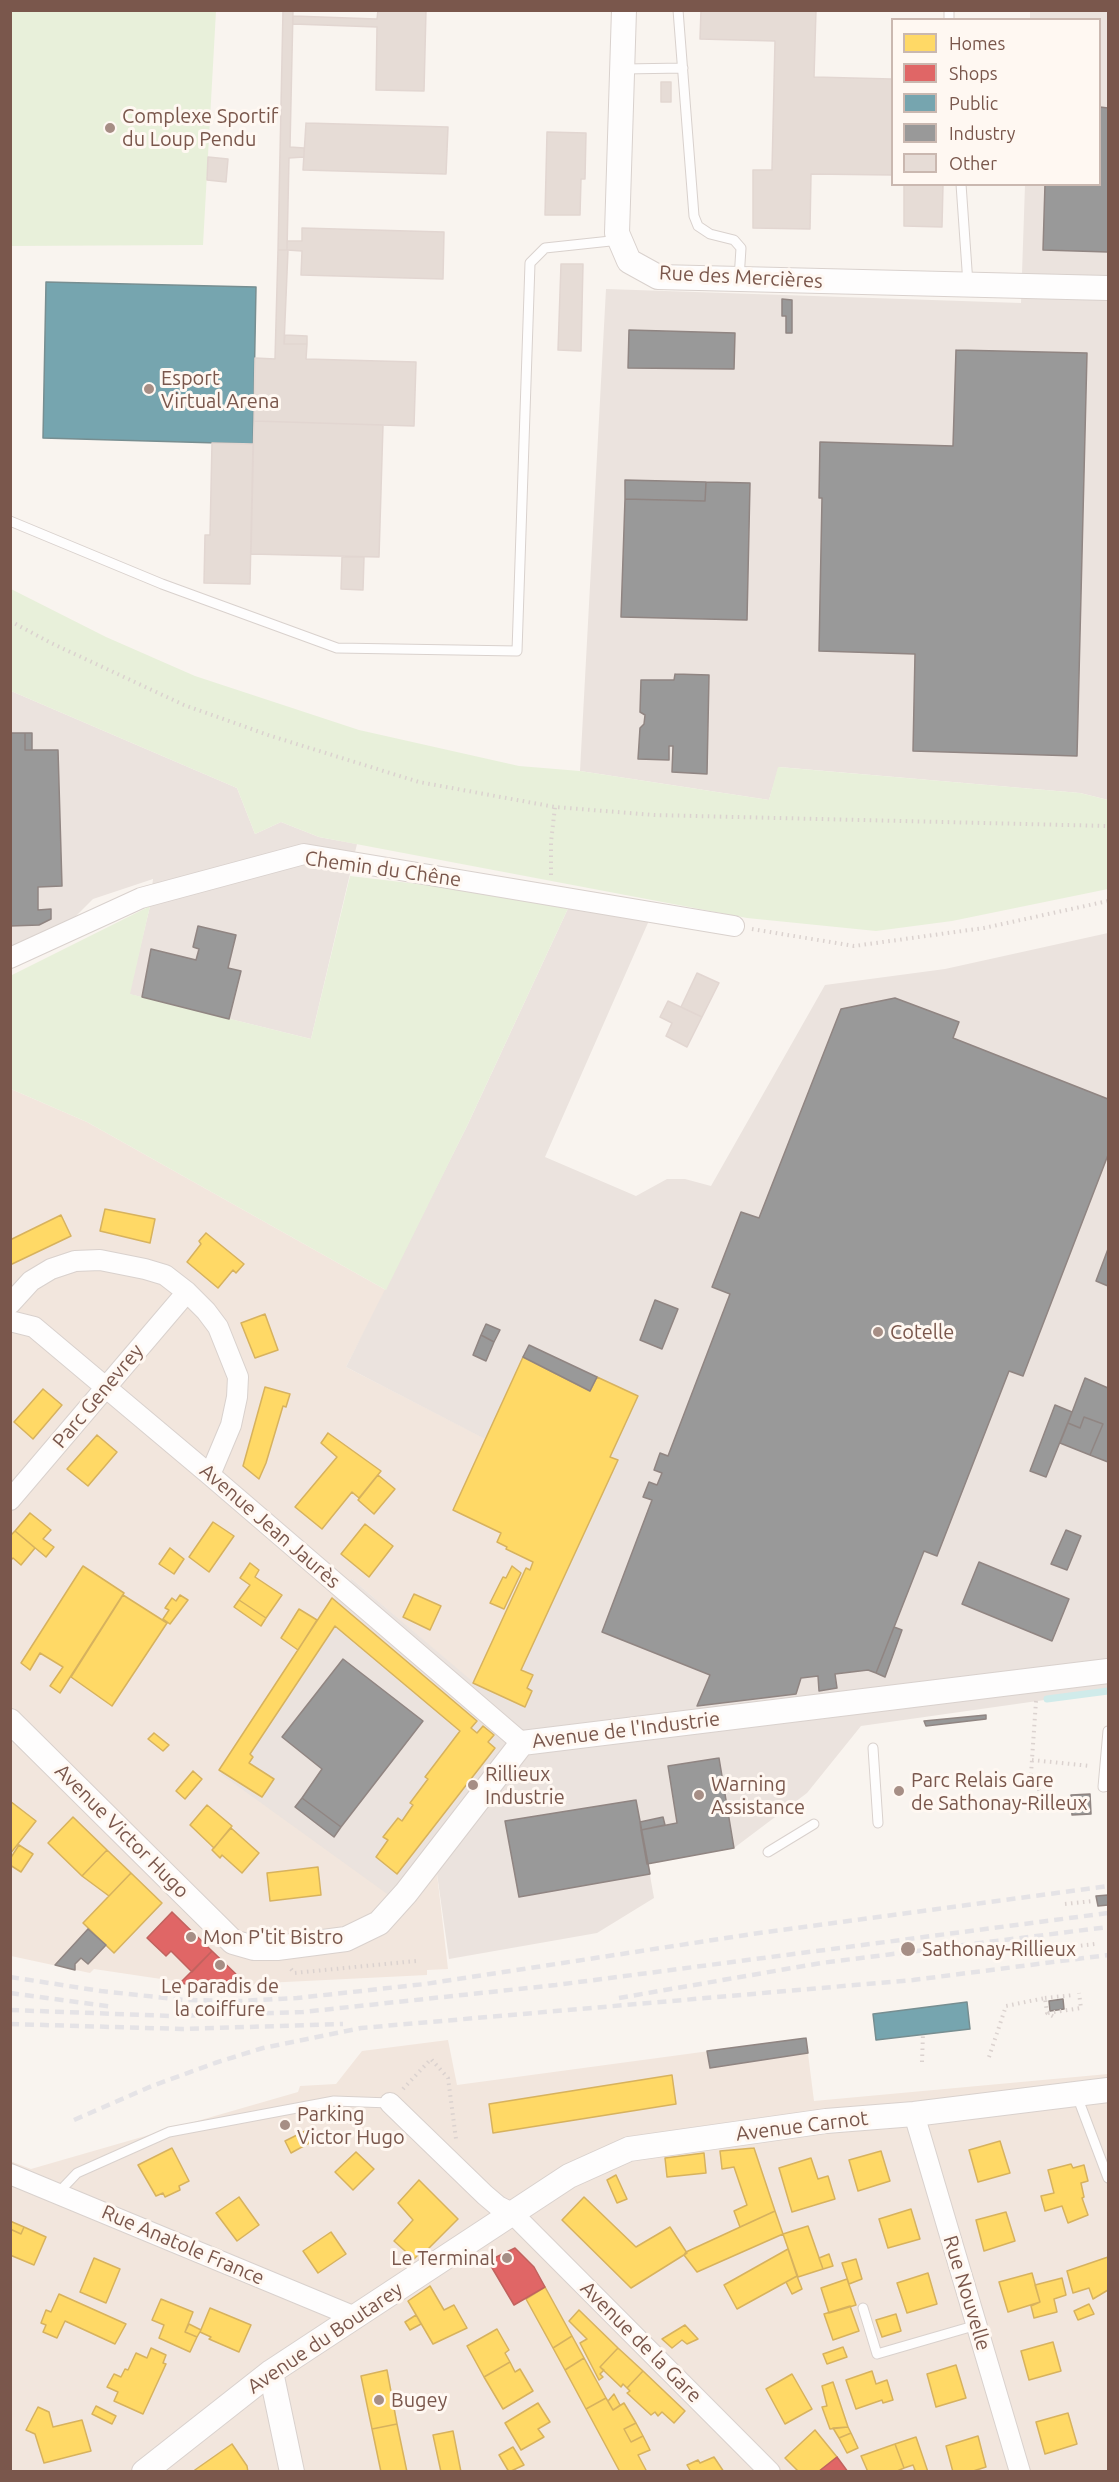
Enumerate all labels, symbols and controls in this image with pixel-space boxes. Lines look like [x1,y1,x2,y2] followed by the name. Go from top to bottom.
[891,18,1101,186] legend
[949,33,1005,53] text: Homes
[949,63,998,83] text: Shops
[949,93,998,113] text: Public
[122,104,278,151] place label: Complexe Sportif du Loup Pendu
[103,121,117,135] marker: Complexe Sportif du Loup Pendu
[949,123,1015,143] text: Industry
[949,153,997,173] text: Other
[659,261,823,293] street label: Rue des Mercières
[161,366,279,413] place label: Esport Virtual Arena
[142,382,156,396] marker: Esport Virtual Arena
[303,846,463,892] street label: Chemin du Chêne
[890,1320,954,1344] place label: Cotelle
[871,1325,885,1339] marker: Cotelle
[48,1339,148,1453] street label: Parc Genevrey
[195,1459,345,1593] street label: Avenue Jean Jaurès
[531,1707,721,1753] street label: Avenue de l'Industrie
[50,1759,194,1903] street label: Avenue Victor Hugo
[485,1762,565,1809] place label: Rillieux Industrie
[911,1768,1088,1815] place label: Parc Relais Gare de Sathonay-Rilleux
[711,1772,805,1819] place label: Warning Assistance
[466,1778,480,1792] marker: Rillieux Industrie
[892,1784,906,1798] marker: Parc Relais Gare de Sathonay-Rilleux
[692,1788,706,1802] marker: Warning Assistance
[203,1925,343,1949] place label: Mon P'tit Bistro
[184,1930,198,1944] marker: Mon P'tit Bistro
[922,1937,1076,1961] place label: Sathonay-Rillieux
[899,1940,917,1958] marker: Sathonay-Rillieux
[213,1958,227,1972] marker: Le paradis de la coiffure
[161,1974,279,2021] place label: Le paradis de la coiffure
[297,2102,405,2149] place label: Parking Victor Hugo
[734,2106,870,2146] street label: Avenue Carnot
[278,2118,292,2132] marker: Parking Victor Hugo
[98,2200,268,2290] street label: Rue Anatole France
[938,2233,996,2353] street label: Rue Nouvelle
[391,2246,495,2270] place label: Le Terminal
[500,2251,514,2265] marker: Le Terminal
[575,2276,707,2408] street label: Avenue de la Gare
[243,2277,407,2399] street label: Avenue du Boutarey
[391,2388,447,2412] place label: Bugey
[372,2393,386,2407] marker: Bugey

